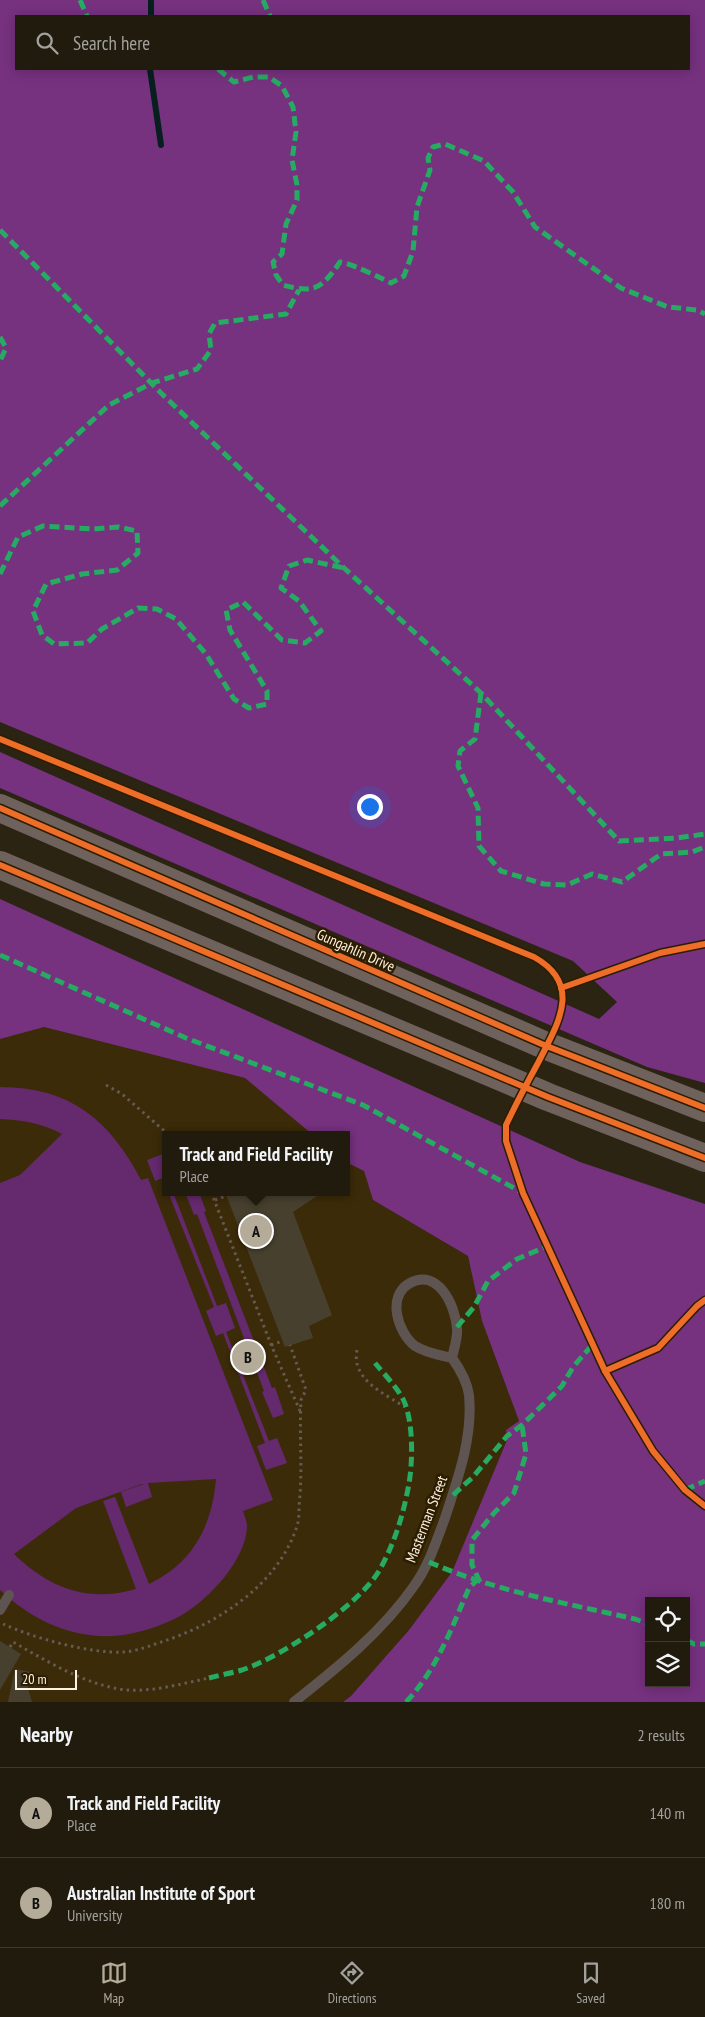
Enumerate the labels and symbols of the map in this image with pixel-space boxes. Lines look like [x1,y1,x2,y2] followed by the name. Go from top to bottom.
[357,794,383,820] your location
[314,924,398,976] street label: Gungahlin Drive
[240,1212,272,1250] pin: A
[232,1338,264,1376] pin: B
[401,1473,451,1565] street label: Masterman Street
[15,1667,78,1690] scale bar

